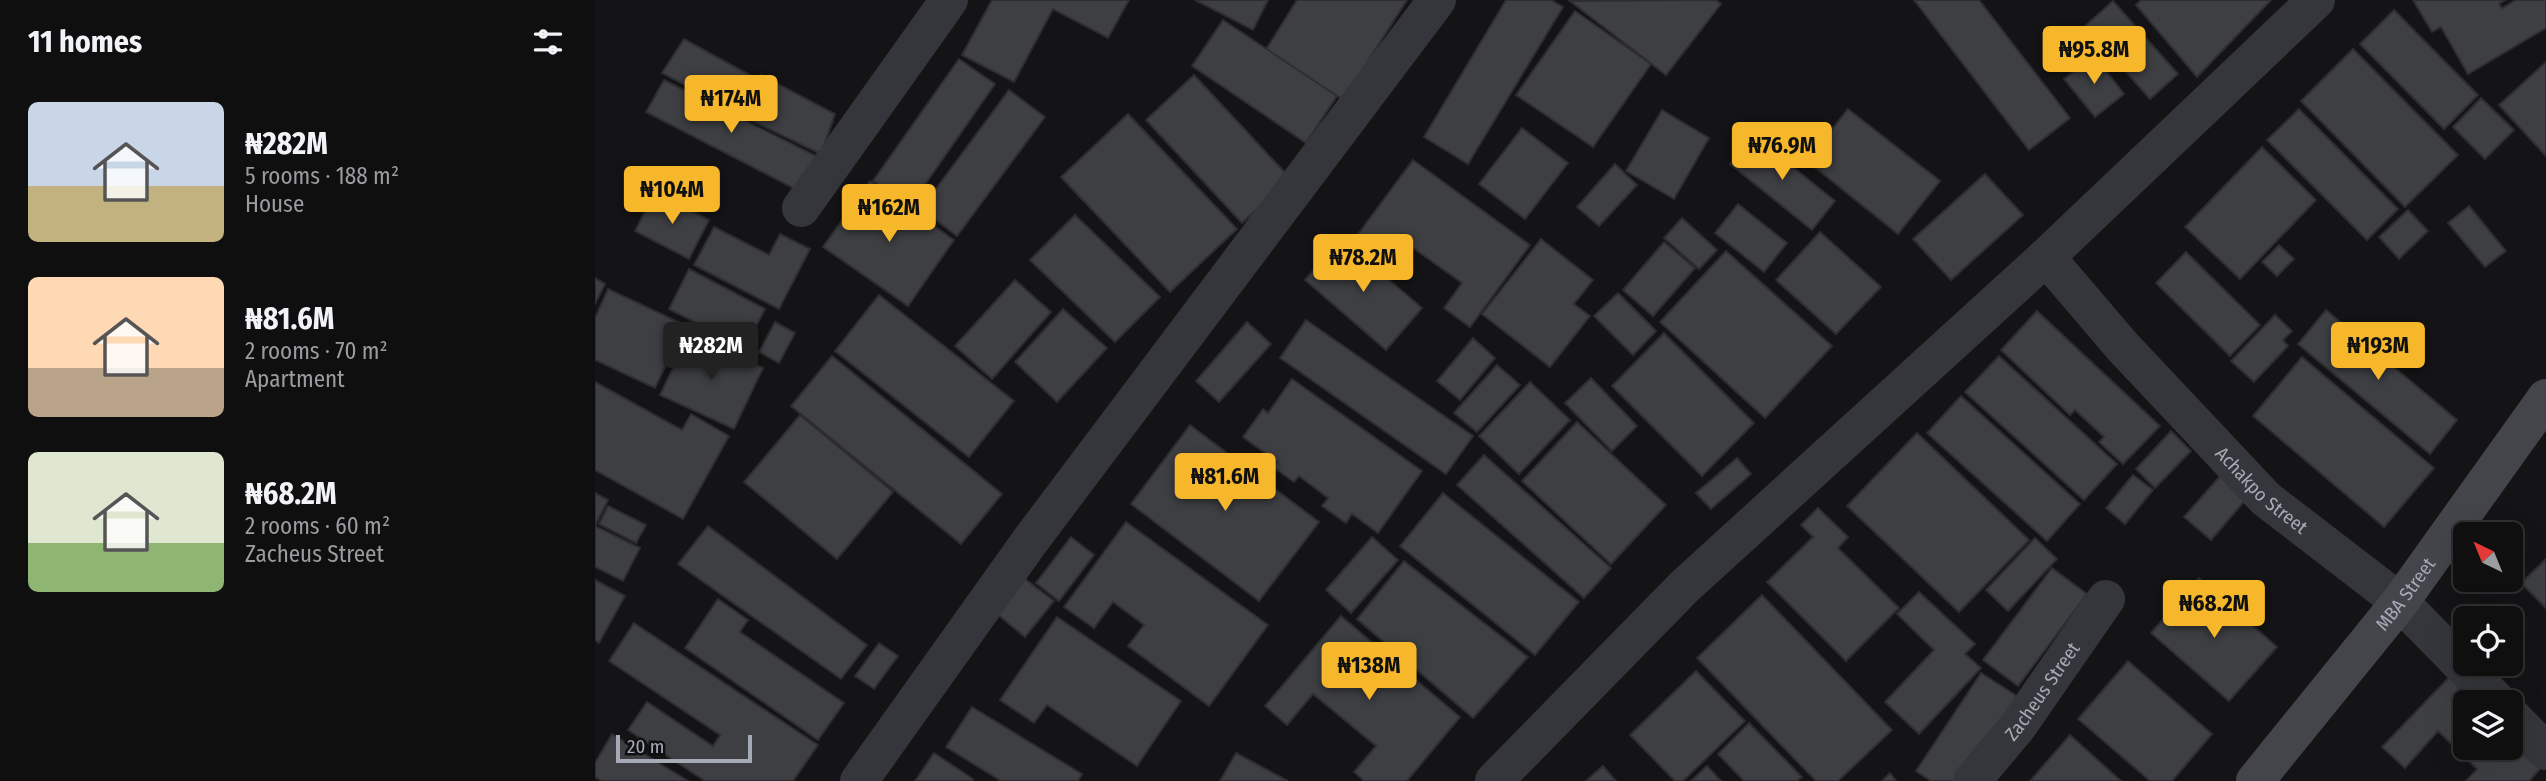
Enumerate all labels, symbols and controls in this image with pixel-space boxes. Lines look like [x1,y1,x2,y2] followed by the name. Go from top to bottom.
[529,23,567,61] icon: filters
[28,24,142,60] text: 11 homes
[2037,27,2151,86] pin: ₦95.8M
[2059,35,2129,63] text: ₦95.8M
[682,76,780,135] pin: ₦174M
[701,84,761,112] text: ₦174M
[1725,122,1839,182] pin: ₦76.9M
[245,126,328,162] text: ₦282M
[84,130,168,214] icon: home
[1748,131,1816,159] text: ₦76.9M
[245,162,399,190] text: 5 rooms · 188 m²
[623,166,721,226] pin: ₦104M
[640,175,704,203] text: ₦104M
[840,184,938,244] pin: ₦162M
[245,190,304,218] text: House
[858,193,920,221] text: ₦162M
[1306,234,1420,294] pin: ₦78.2M
[1329,243,1397,271] text: ₦78.2M
[245,301,334,337] text: ₦81.6M
[84,305,168,389] icon: home
[662,322,760,382] pin: ₦282M
[2329,322,2427,382] pin: ₦193M
[679,331,743,359] text: ₦282M
[2347,331,2409,359] text: ₦193M
[245,337,388,365] text: 2 rooms · 70 m²
[245,365,345,393] text: Apartment
[2211,442,2313,539] street label: Achakpo Street
[1168,454,1282,513] pin: ₦81.6M
[1191,462,1259,490] text: ₦81.6M
[245,476,337,512] text: ₦68.2M
[84,480,168,564] icon: home
[245,512,390,540] text: 2 rooms · 60 m²
[2453,522,2523,592] north arrow
[2453,522,2523,760] map controls
[245,540,384,568] text: Zacheus Street
[2371,553,2441,635] street label: MBA Street
[2157,580,2271,640] pin: ₦68.2M
[2179,589,2249,617] text: ₦68.2M
[2453,606,2523,676] button: locate
[2000,637,2085,745] street label: Zacheus Street
[1320,642,1418,702] pin: ₦138M
[1338,651,1400,679] text: ₦138M
[2453,690,2523,760] button: layers
[616,732,753,764] scale bar
[627,735,664,758] text: 20 m

